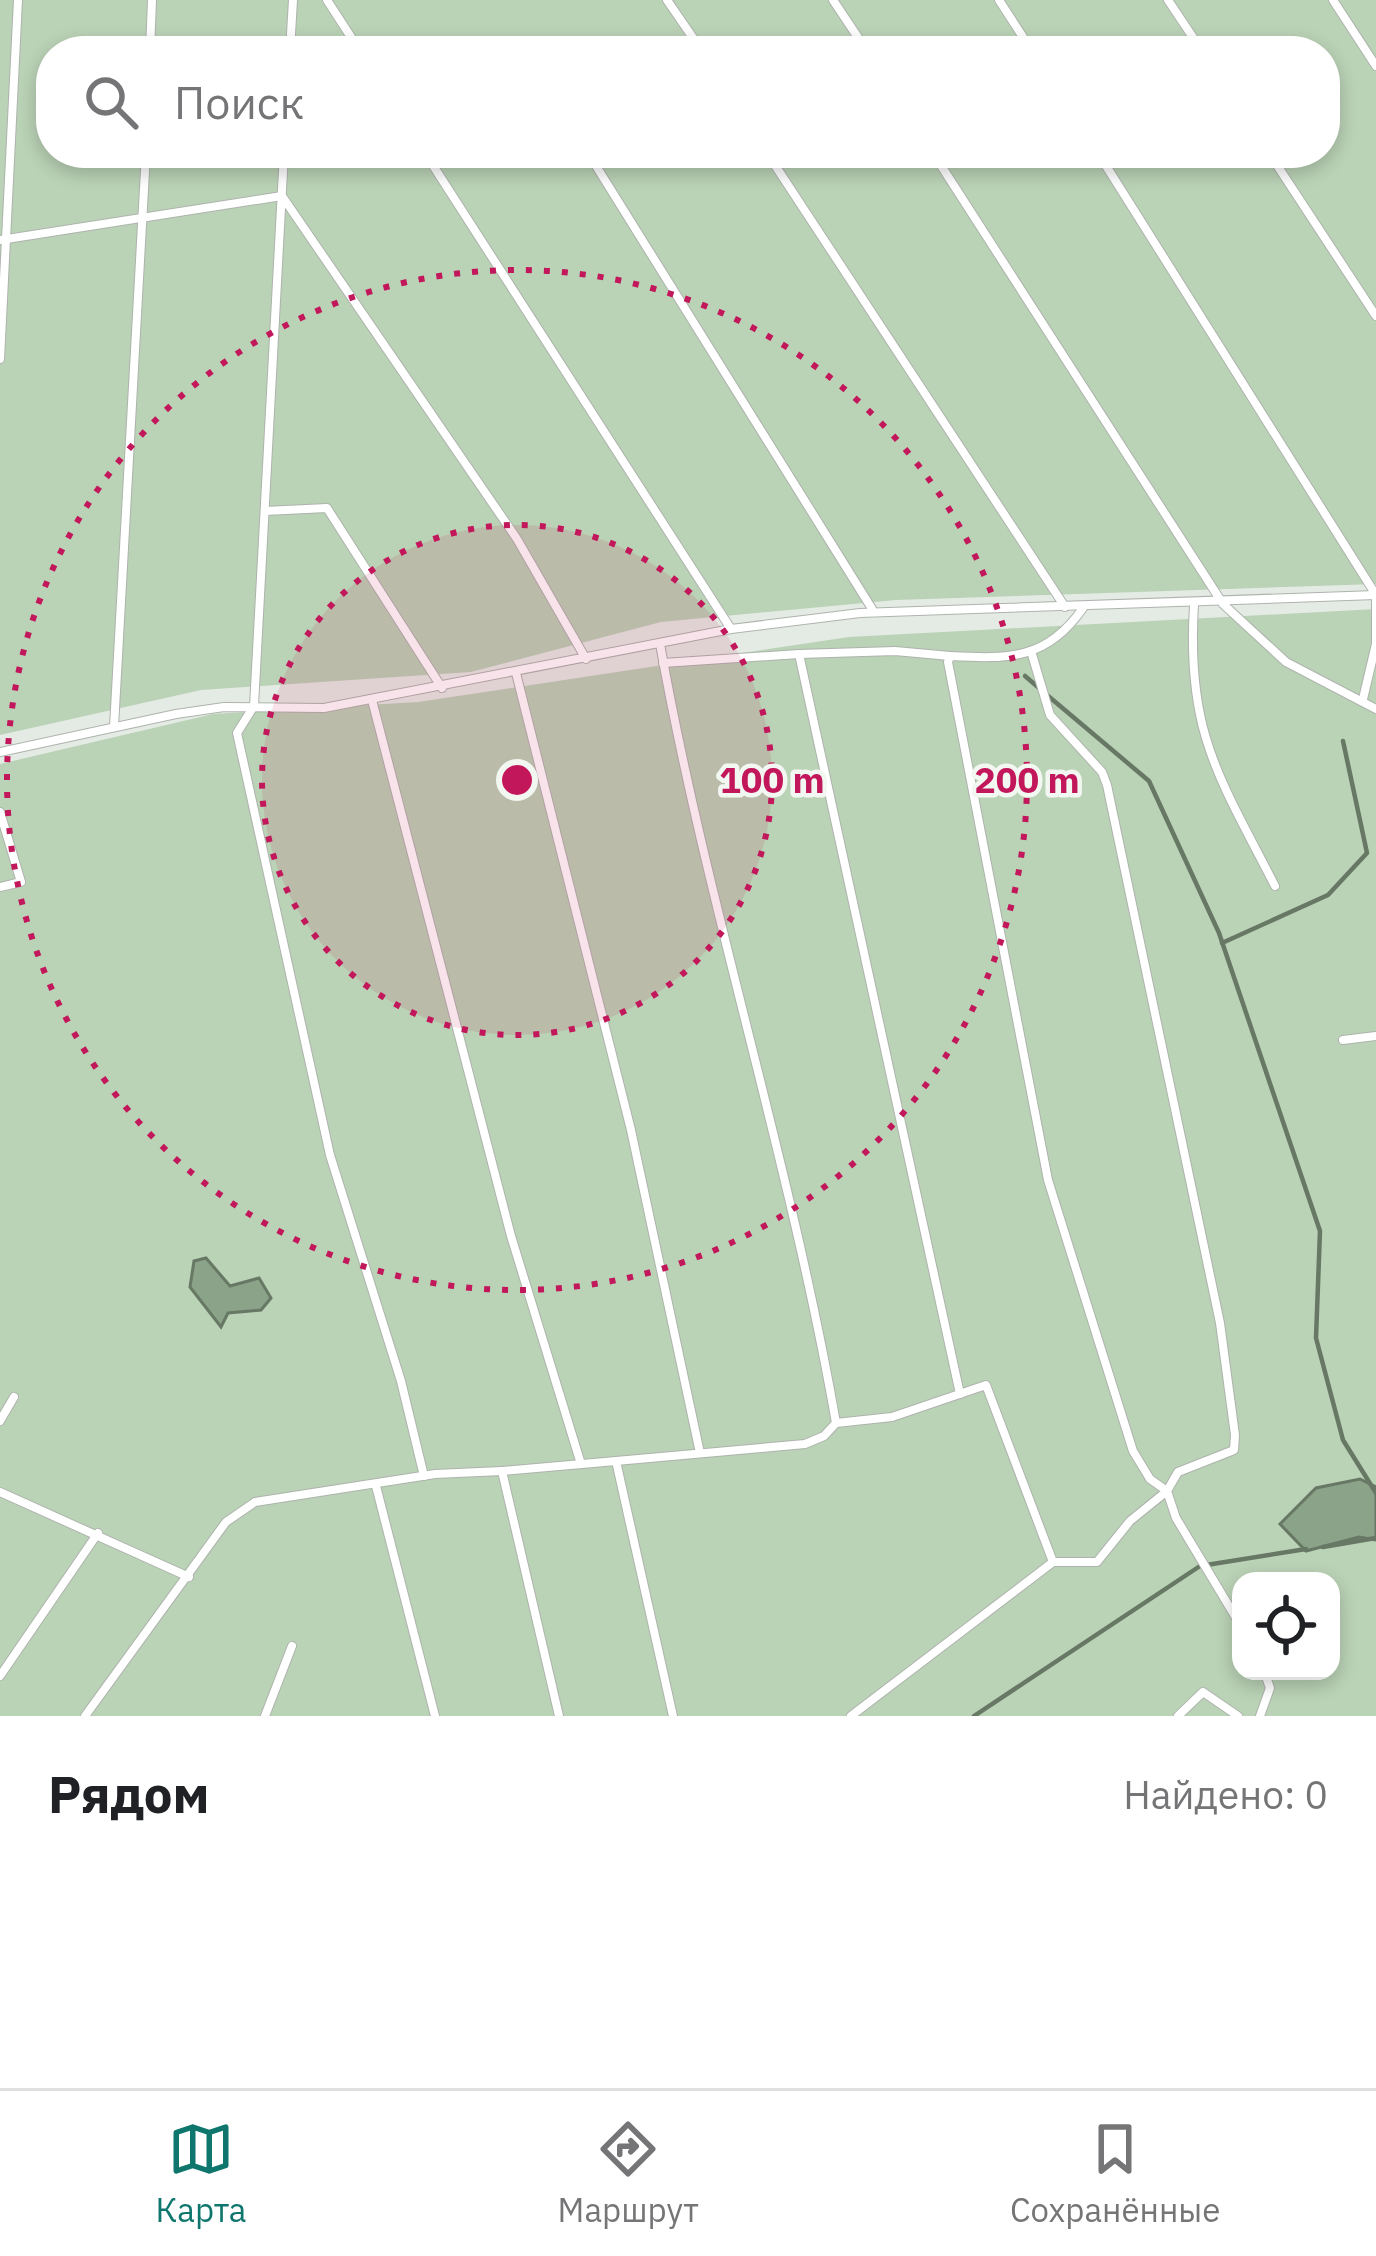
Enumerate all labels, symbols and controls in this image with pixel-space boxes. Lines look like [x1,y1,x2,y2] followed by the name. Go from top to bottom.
[36,36,1340,168] search box
[78,69,144,135] icon: search
[174,73,304,131] text: Поиск
[719,756,825,803] text: 100 m
[974,756,1080,803] text: 200 m
[496,759,538,801] centre of rings
[1232,1572,1340,1680] map controls
[1232,1572,1340,1680] button: locate
[48,1761,210,1827] text: Рядом
[1123,1769,1328,1820] text: Найдено: 0
[156,2116,246,2231] tab: Карта
[558,2116,699,2231] tab: Маршрут
[1010,2116,1220,2231] tab: Сохранённые

